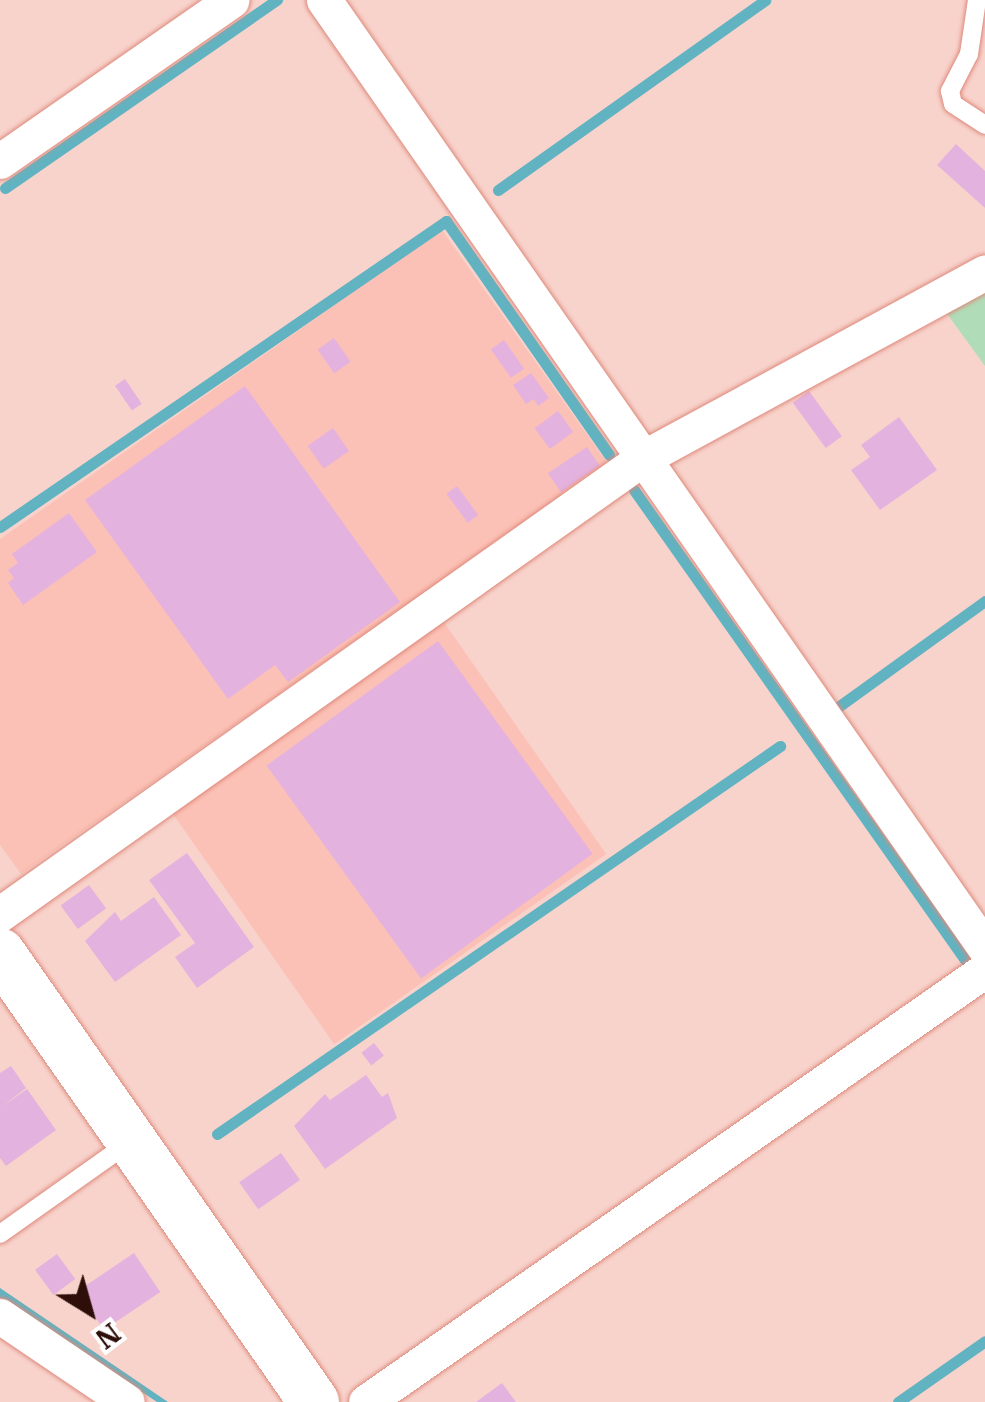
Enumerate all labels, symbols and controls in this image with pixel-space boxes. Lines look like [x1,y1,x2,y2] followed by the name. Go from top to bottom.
[40,1262,140,1362] north arrow
[88,1315,128,1358] text: N

